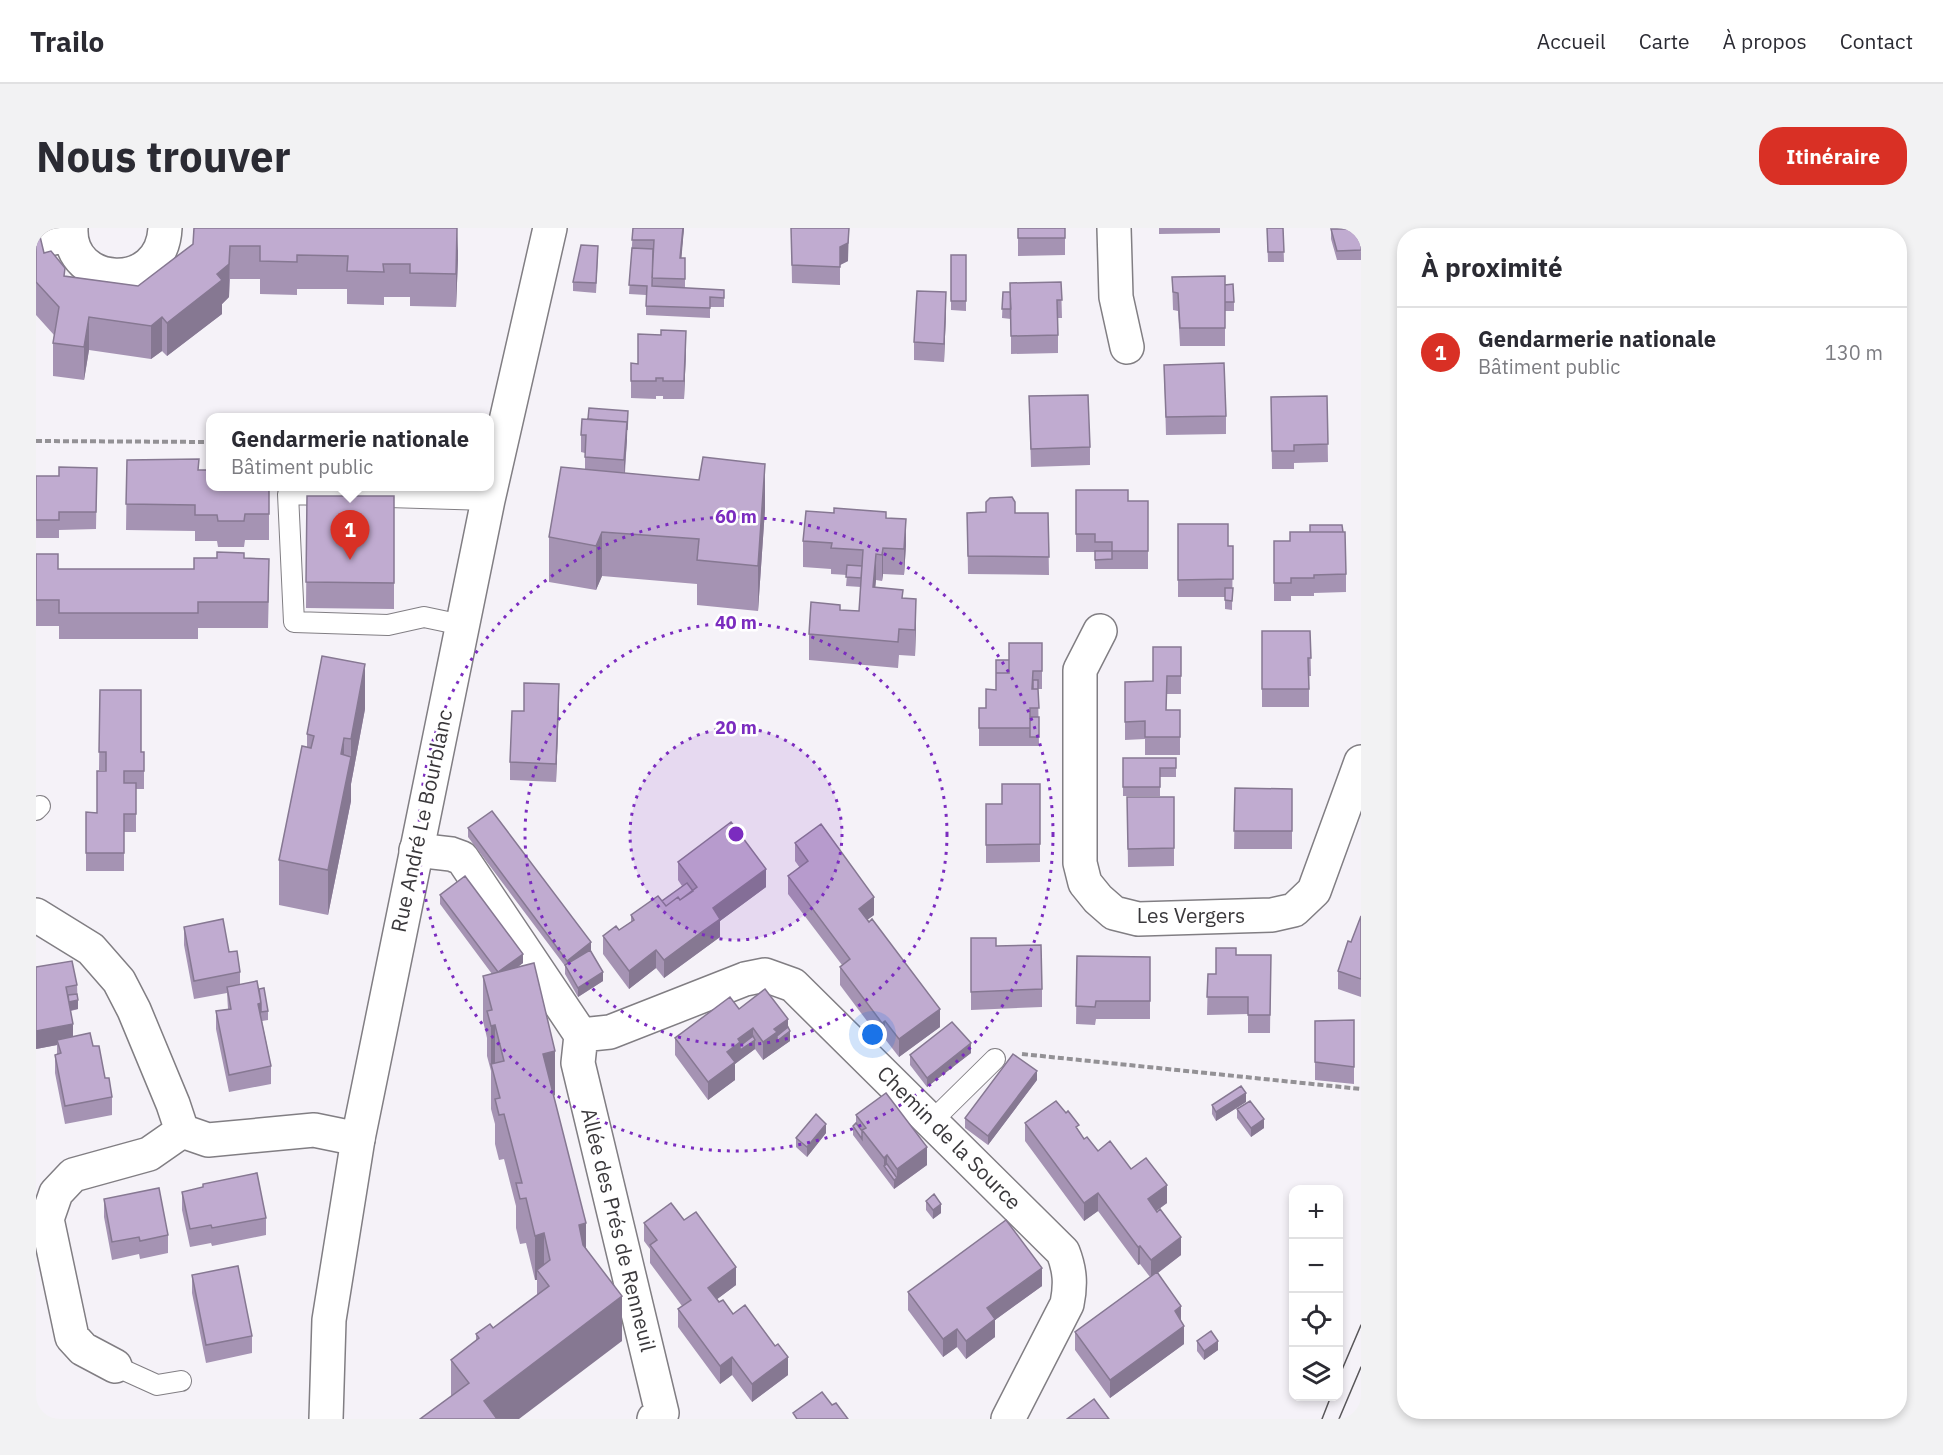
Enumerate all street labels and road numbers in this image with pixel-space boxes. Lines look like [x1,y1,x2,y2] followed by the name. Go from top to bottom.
[384,707,458,935] street label: Rue André Le Bourblanc
[1137,901,1245,929] street label: Les Vergers
[872,1059,1028,1215] street label: Chemin de la Source
[575,1105,663,1355] street label: Allée des Prés de Renneuil

